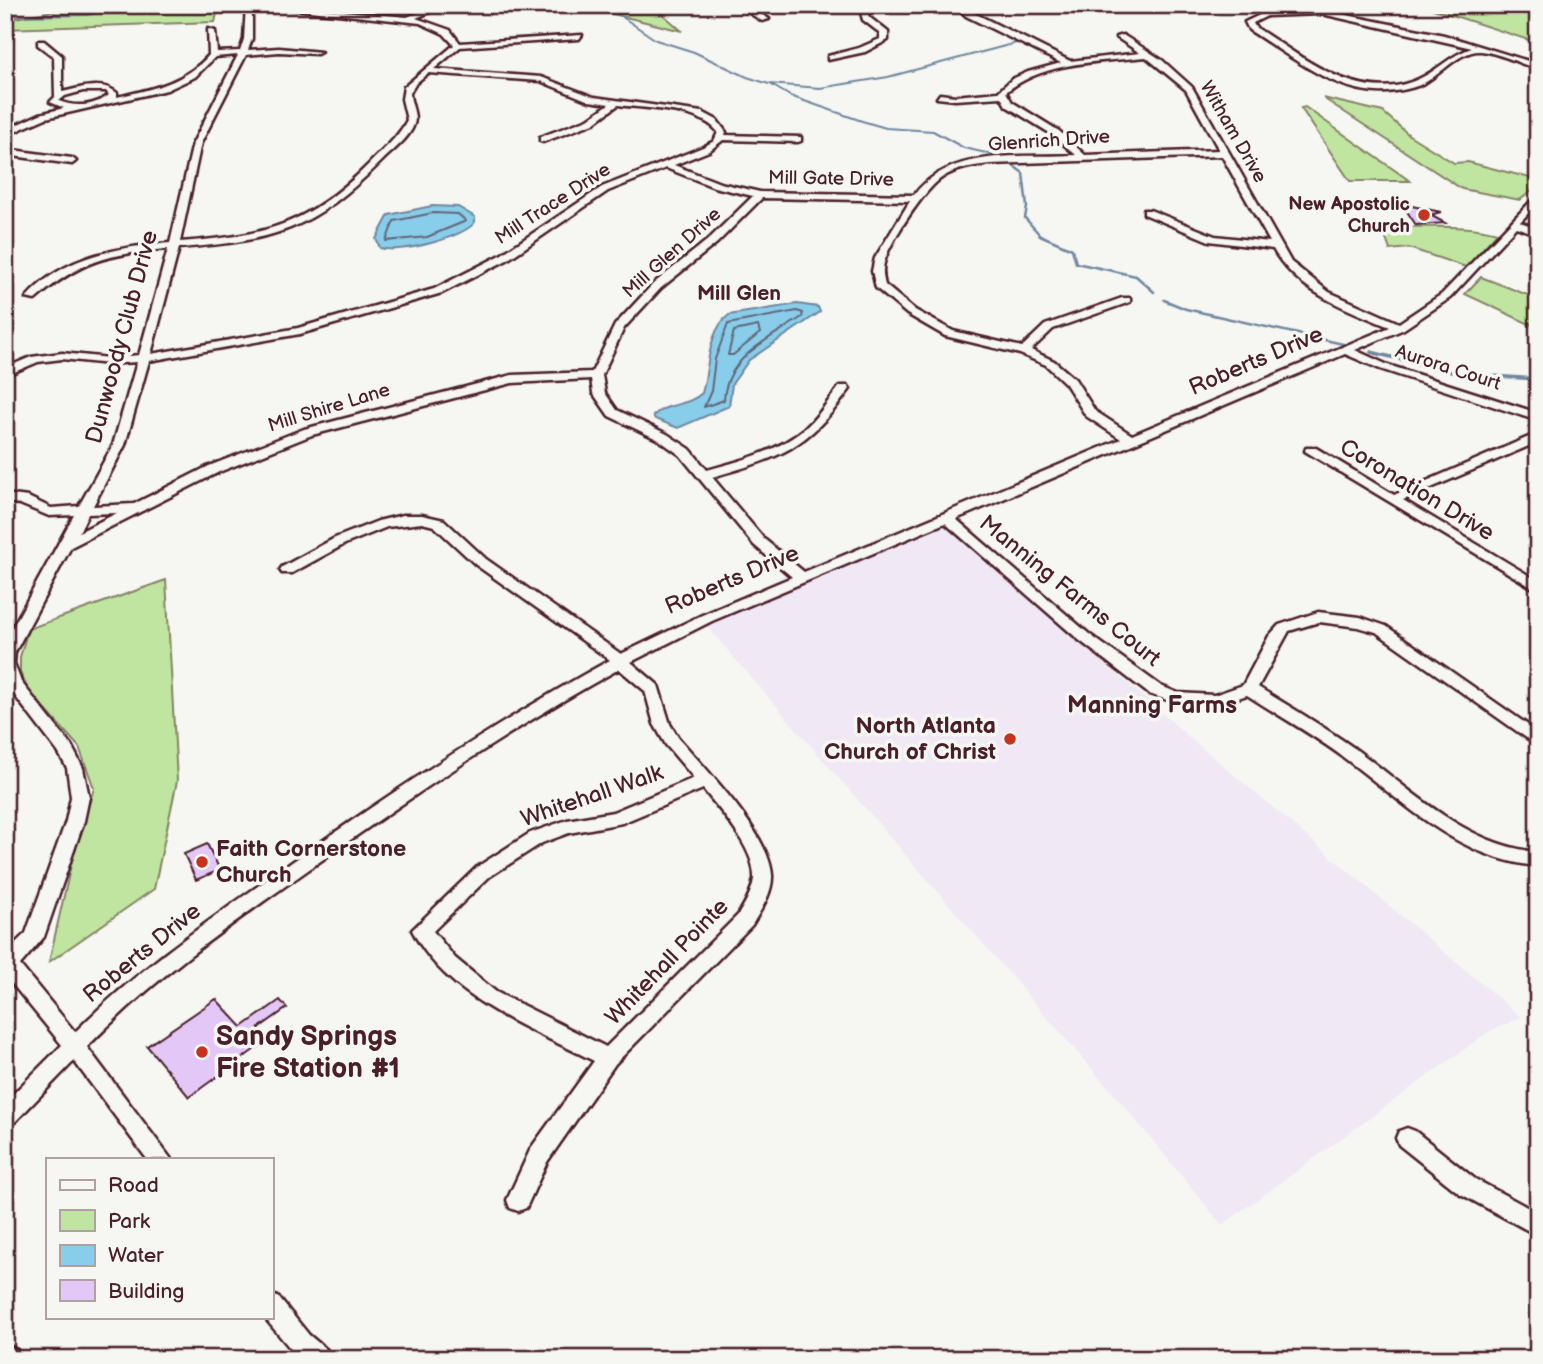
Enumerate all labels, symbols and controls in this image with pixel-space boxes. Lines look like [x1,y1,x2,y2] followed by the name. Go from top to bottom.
[1195,77,1271,187] street label: Witham Drive
[987,125,1111,157] street label: Glenrich Drive
[491,158,615,250] street label: Mill Trace Drive
[768,166,894,192] street label: Mill Gate Drive
[1288,193,1410,238] place label: New Apostolic Church
[618,203,726,303] street label: Mill Glen Drive
[1416,207,1432,223] marker: New Apostolic Church
[80,227,164,447] street label: Dunwoody Club Drive
[697,281,781,306] district label: Mill Glen
[1185,320,1327,402] street label: Roberts Drive
[1393,340,1504,396] street label: Aurora Court
[265,379,393,437] street label: Mill Shire Lane
[1335,433,1499,547] street label: Coronation Drive
[974,509,1166,673] street label: Manning Farms Court
[661,539,803,621] street label: Roberts Drive
[1067,691,1237,720] district label: Manning Farms
[824,712,996,766] place label: North Atlanta Church of Christ
[1002,731,1018,747] marker: North Atlanta Church of Christ
[517,758,667,833] street label: Whitehall Walk
[216,835,406,889] place label: Faith Cornerstone Church
[194,854,210,870] marker: Faith Cornerstone Church
[599,893,735,1031] street label: Whitehall Pointe
[78,897,206,1009] street label: Roberts Drive
[216,1020,400,1085] place label: Sandy Springs Fire Station #1
[194,1044,210,1060] marker: Sandy Springs Fire Station #1
[46,1158,273,1318] legend
[108,1173,159,1198] text: Road
[108,1209,151,1234] text: Park
[108,1243,164,1268] text: Water
[108,1279,184,1304] text: Building

